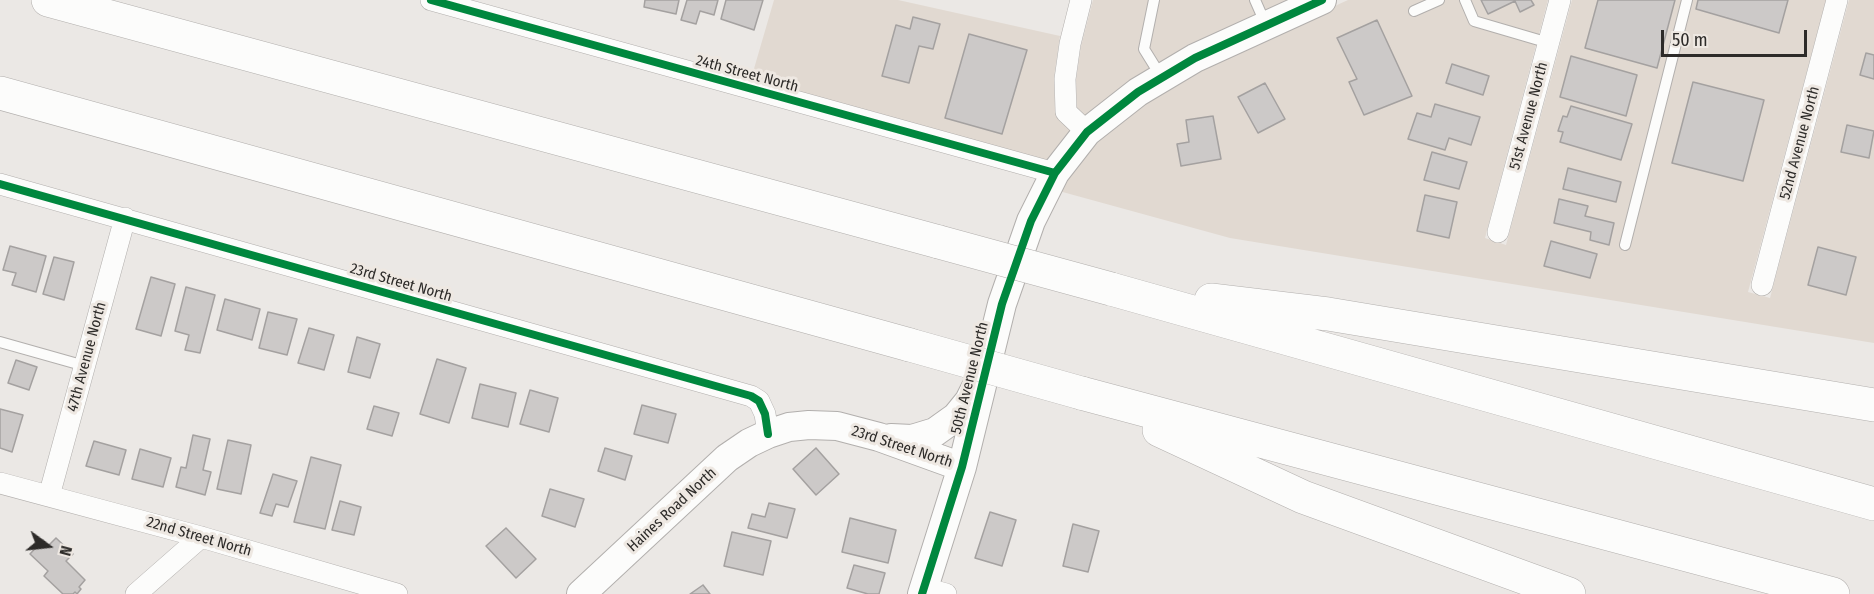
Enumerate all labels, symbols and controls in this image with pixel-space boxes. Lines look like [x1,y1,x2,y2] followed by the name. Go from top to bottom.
[1664,18,1810,56] scale bar
[1672,29,1708,51] text: 50 m
[694,52,800,96] street label: 24th Street North
[1506,60,1552,172] street label: 51st Avenue North
[1776,84,1824,202] street label: 52nd Avenue North
[348,260,454,306] street label: 23rd Street North
[64,300,110,414] street label: 47th Avenue North
[947,320,993,436] street label: 50th Avenue North
[849,422,955,472] street label: 23rd Street North
[624,464,720,556] street label: Haines Road North
[145,513,253,561] street label: 22nd Street North
[18,516,78,576] north arrow
[55,544,76,558] text: N

